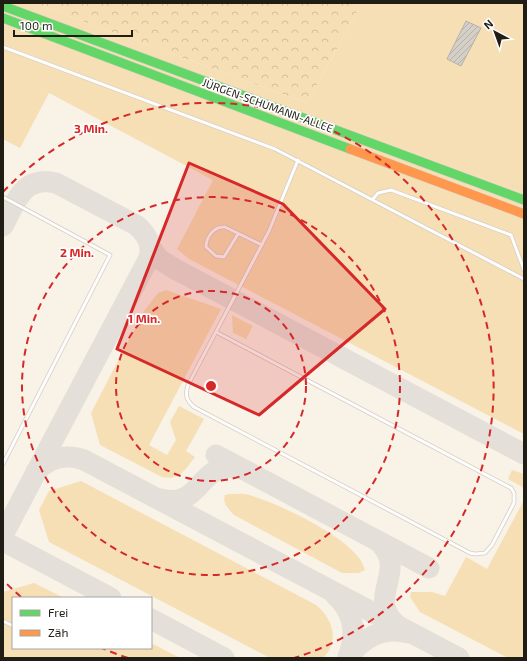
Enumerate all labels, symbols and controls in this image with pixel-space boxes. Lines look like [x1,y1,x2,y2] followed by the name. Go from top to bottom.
[14,12,132,38] scale bar
[475,12,515,52] north arrow
[481,17,495,32] text: N
[20,18,52,32] text: 100 m
[201,74,335,135] street label: JÜRGEN-SCHUMANN-ALLEE
[74,121,108,135] text: 3 Min.
[60,245,94,259] text: 2 Min.
[128,311,160,325] text: 1 Min.
[204,379,218,393] centre of rings
[12,597,152,649] legend
[48,605,68,619] text: Frei
[48,625,68,639] text: Zäh

